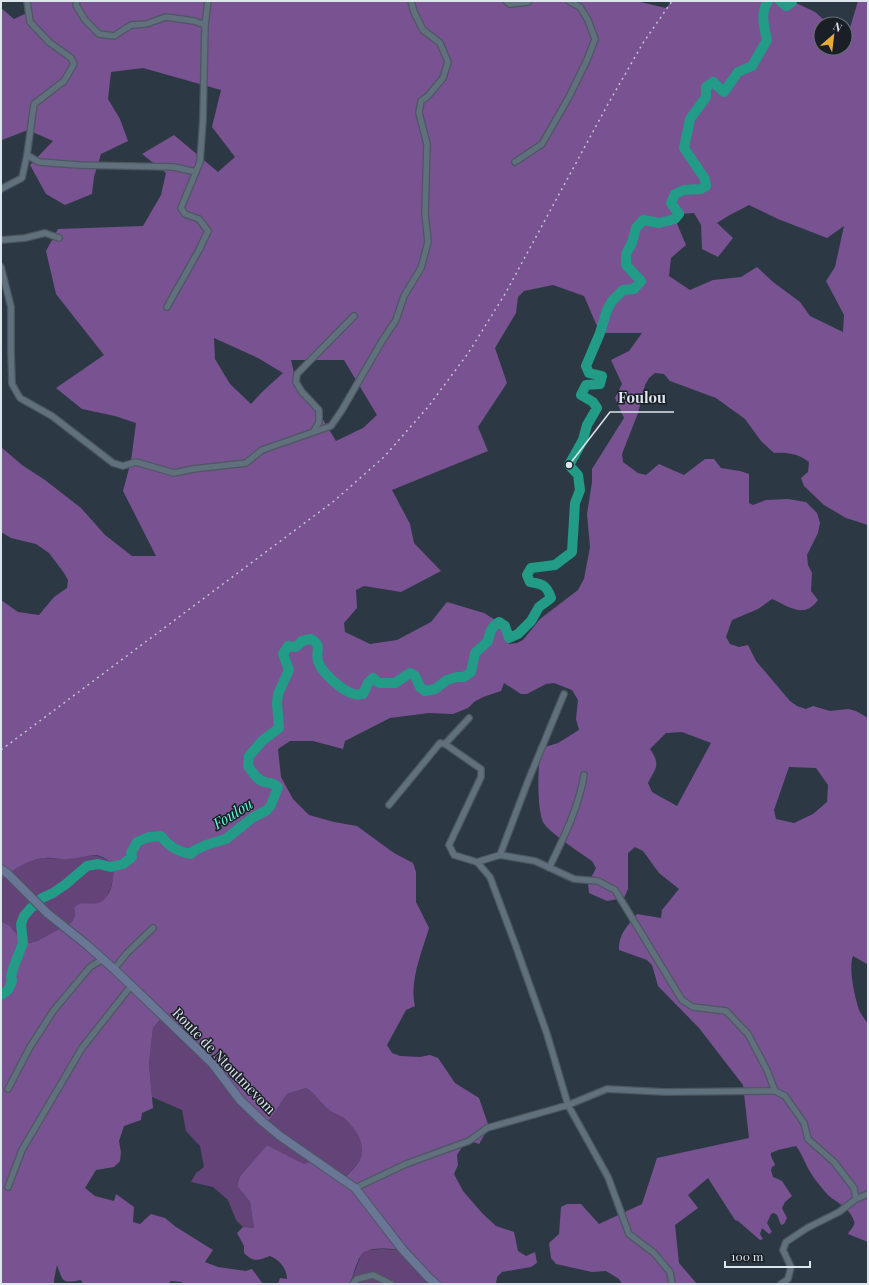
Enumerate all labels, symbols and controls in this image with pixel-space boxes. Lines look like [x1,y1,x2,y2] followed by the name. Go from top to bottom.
[813,16,853,56] north arrow
[831,18,845,35] text: N
[610,385,674,412] callout: Foulou
[618,387,666,407] text: Foulou
[208,793,256,834] water label: Foulou
[169,1003,281,1118] street label: Route de Ntoutmevom
[725,1243,810,1269] scale bar
[731,1248,764,1264] text: 100 m

